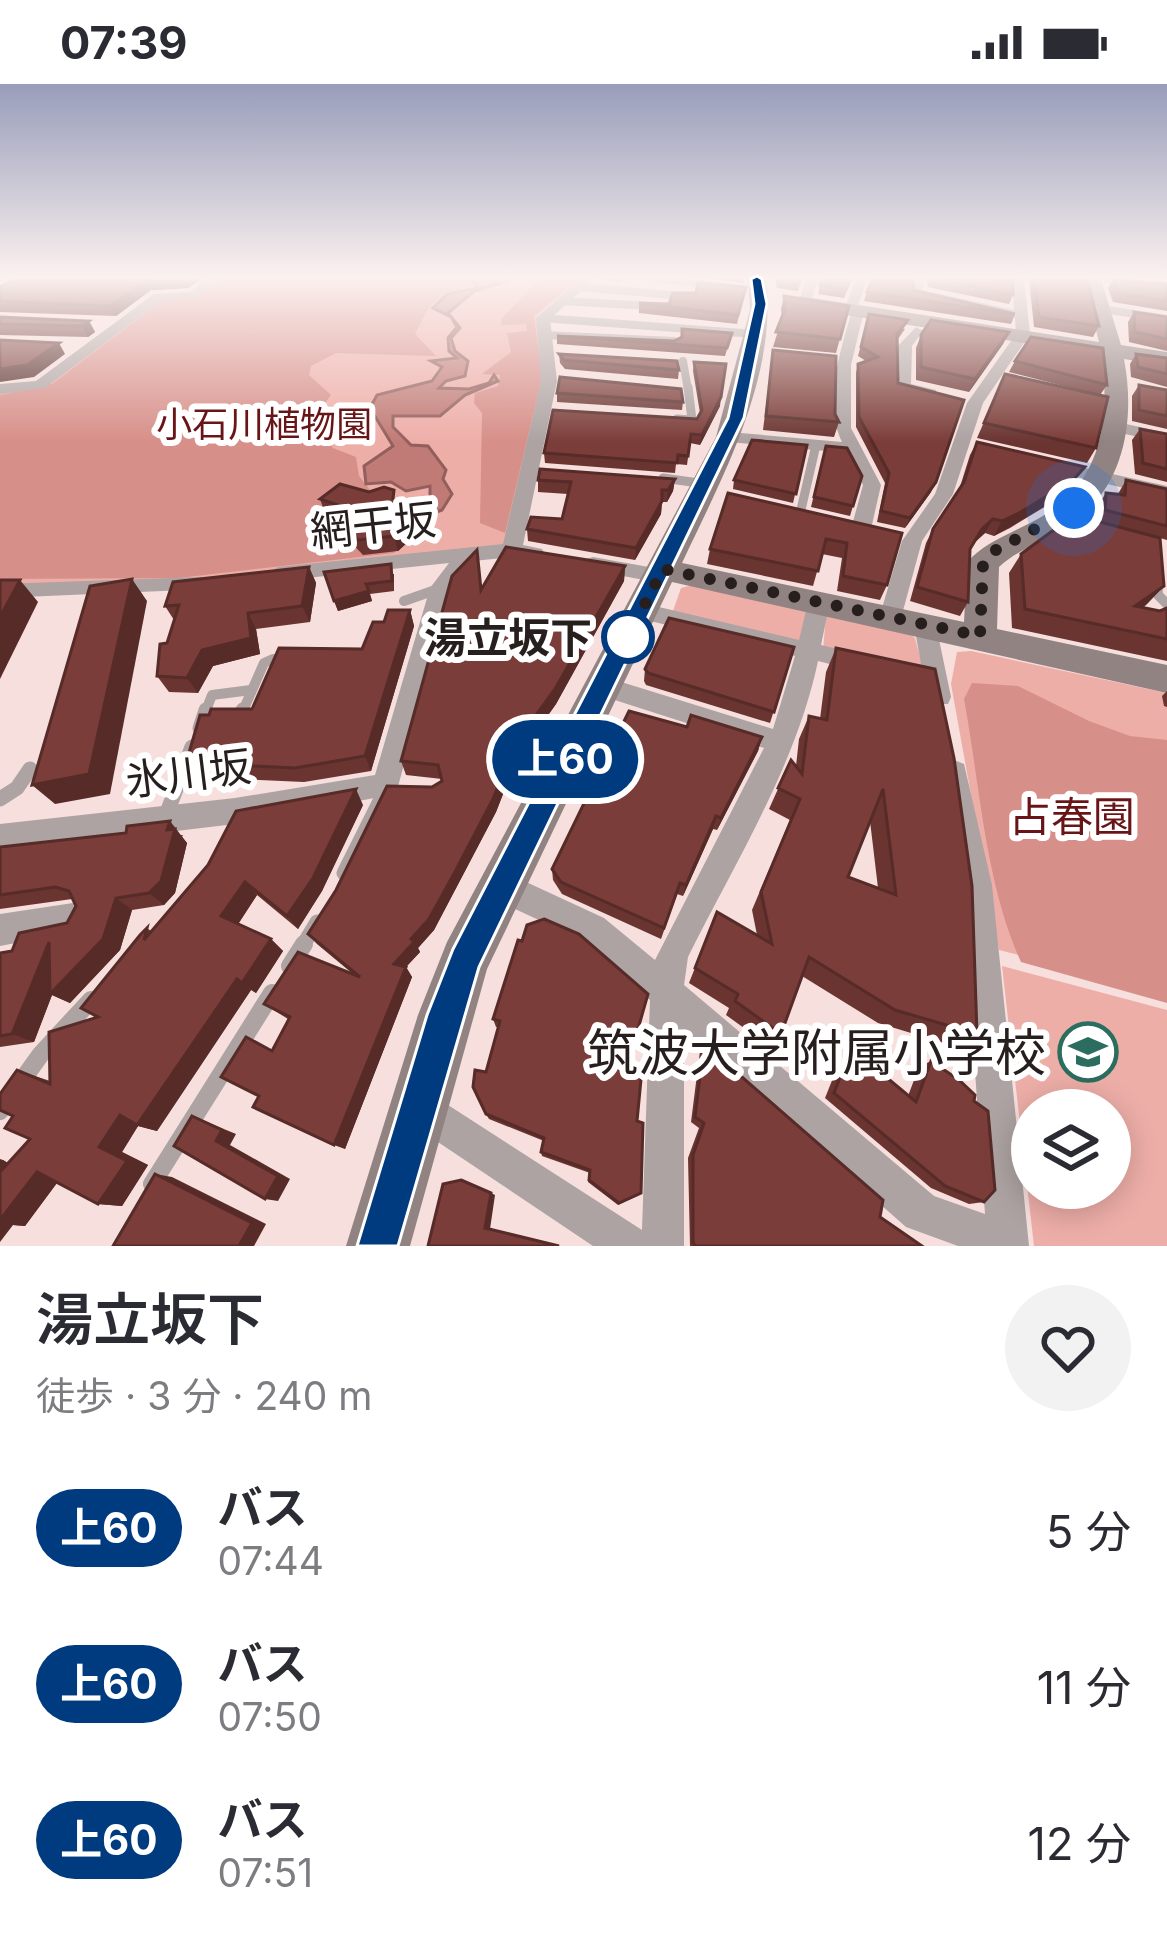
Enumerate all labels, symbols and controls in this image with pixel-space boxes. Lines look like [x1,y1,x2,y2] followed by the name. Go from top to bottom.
[60,15,187,70] text: 07:39
[156,402,372,446] park label: 小石川植物園
[1044,478,1104,538] your location
[308,493,438,557] street label: 網干坂
[424,612,592,663] place label: 湯立坂下
[603,612,653,662] marker: 湯立坂下
[496,720,634,798] line badge: 上60
[516,733,614,784] text: 上60
[122,740,254,806] street label: 氷川坂
[1009,791,1135,842] park label: 占春園
[1057,1021,1119,1083] school or university icon: 筑波大学附属小学校
[587,1022,1046,1083] place label: 筑波大学附属小学校
[1011,1089,1131,1209] map controls
[1011,1089,1131,1209] button: layers
[36,1285,264,1354] text: 湯立坂下
[1005,1285,1131,1411] button: heart
[36,1372,373,1419] text: 徒歩 · 3 分 · 240 m
[218,1480,308,1535] text: バス
[60,1502,158,1553] text: 上60
[1046,1504,1131,1559] text: 5 分
[218,1537,324,1584] text: 07:44
[218,1636,308,1691] text: バス
[60,1658,158,1709] text: 上60
[1037,1660,1131,1715] text: 11 分
[218,1693,322,1740] text: 07:50
[218,1792,308,1847] text: バス
[60,1814,158,1865] text: 上60
[1028,1816,1131,1871] text: 12 分
[218,1849,313,1896] text: 07:51

